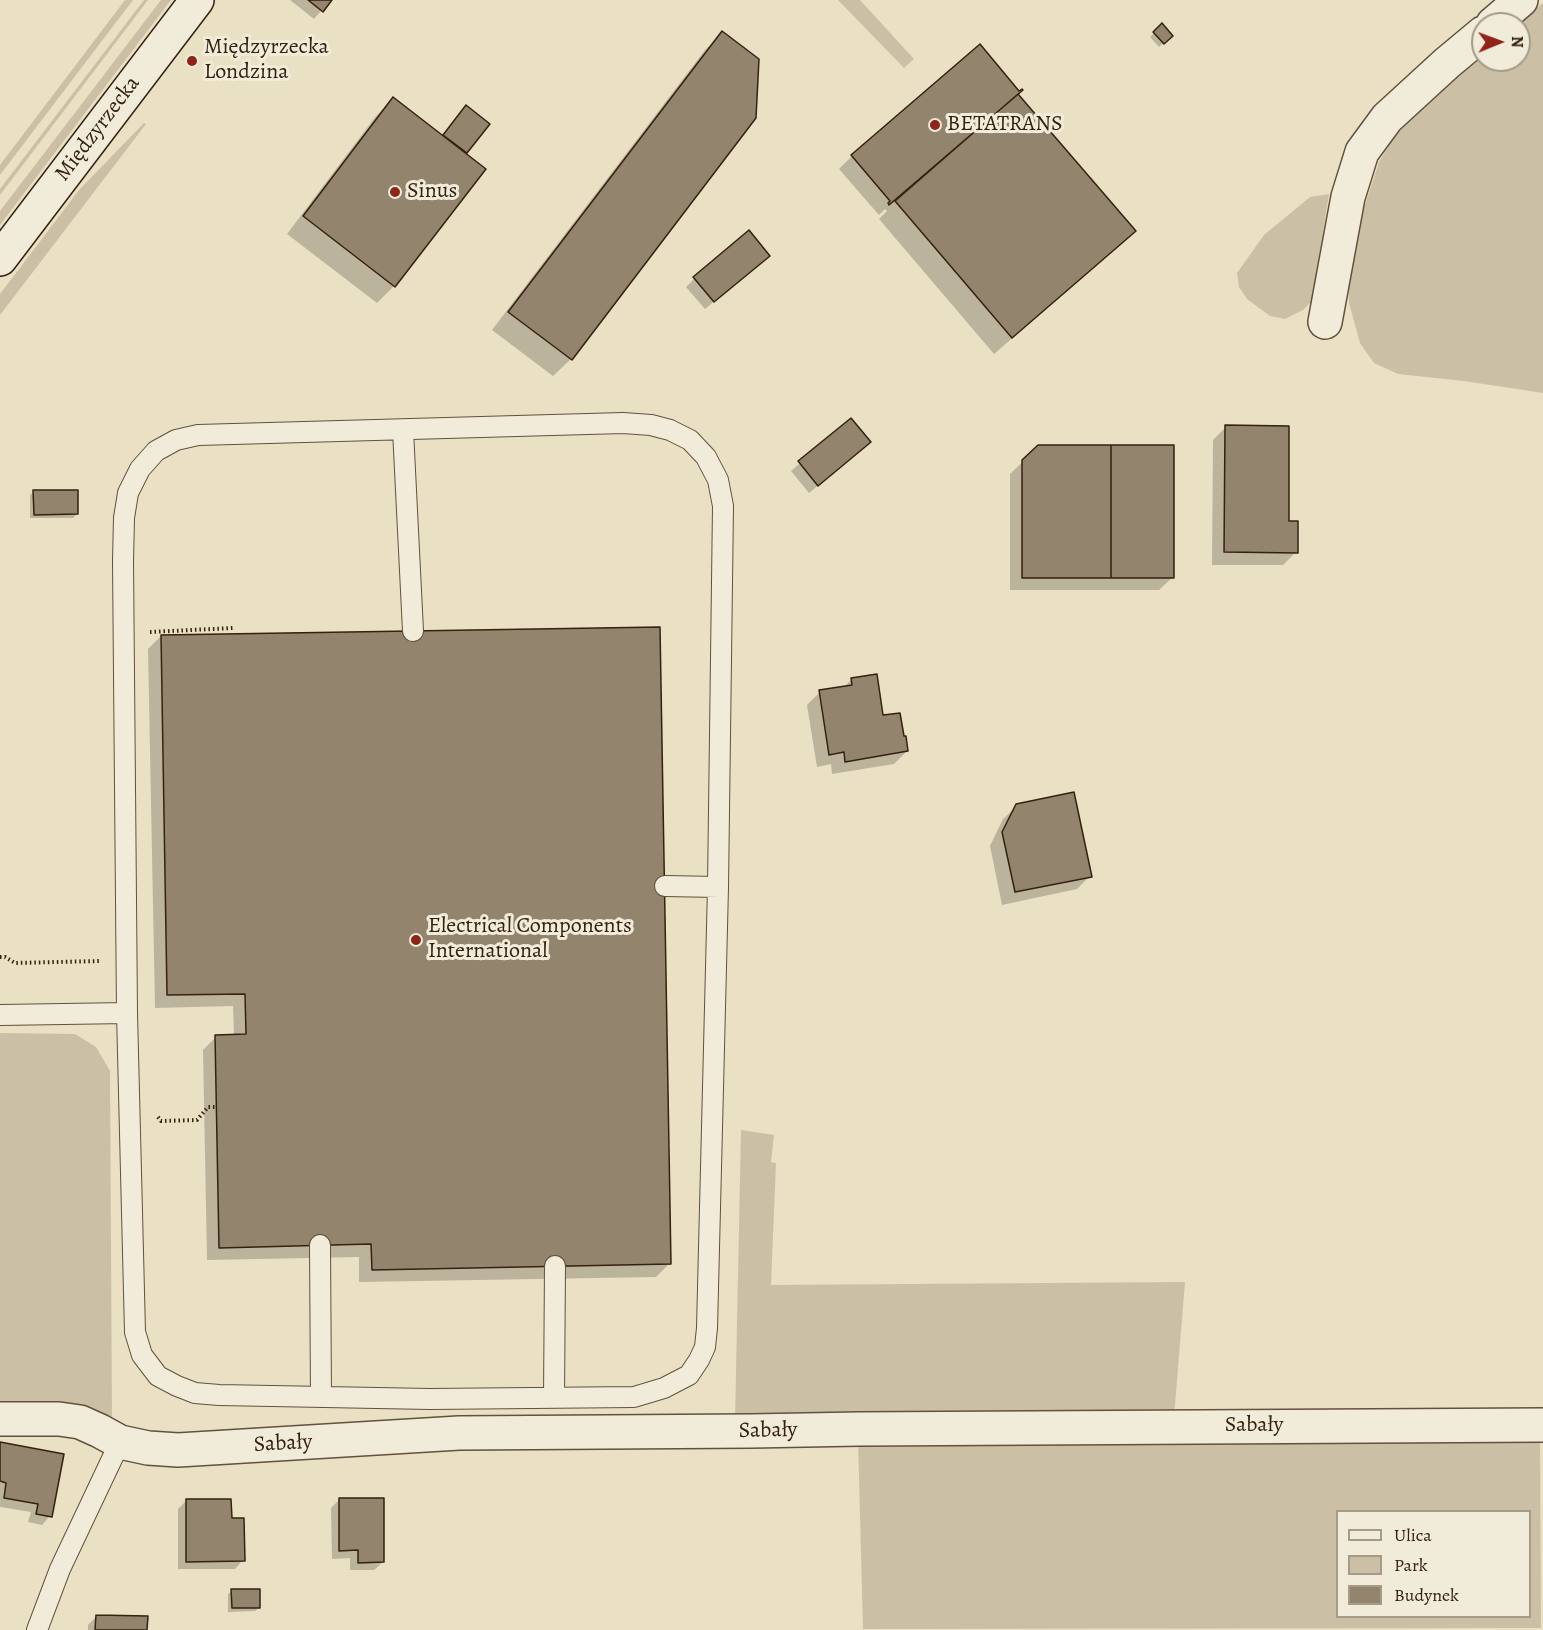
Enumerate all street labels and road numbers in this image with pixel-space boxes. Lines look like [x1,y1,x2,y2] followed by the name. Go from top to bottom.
[50,71,146,187] street label: Międzyrzecka
[1225,1413,1283,1439] street label: Sabały
[738,1417,798,1445] street label: Sabały
[253,1429,313,1459] street label: Sabały

